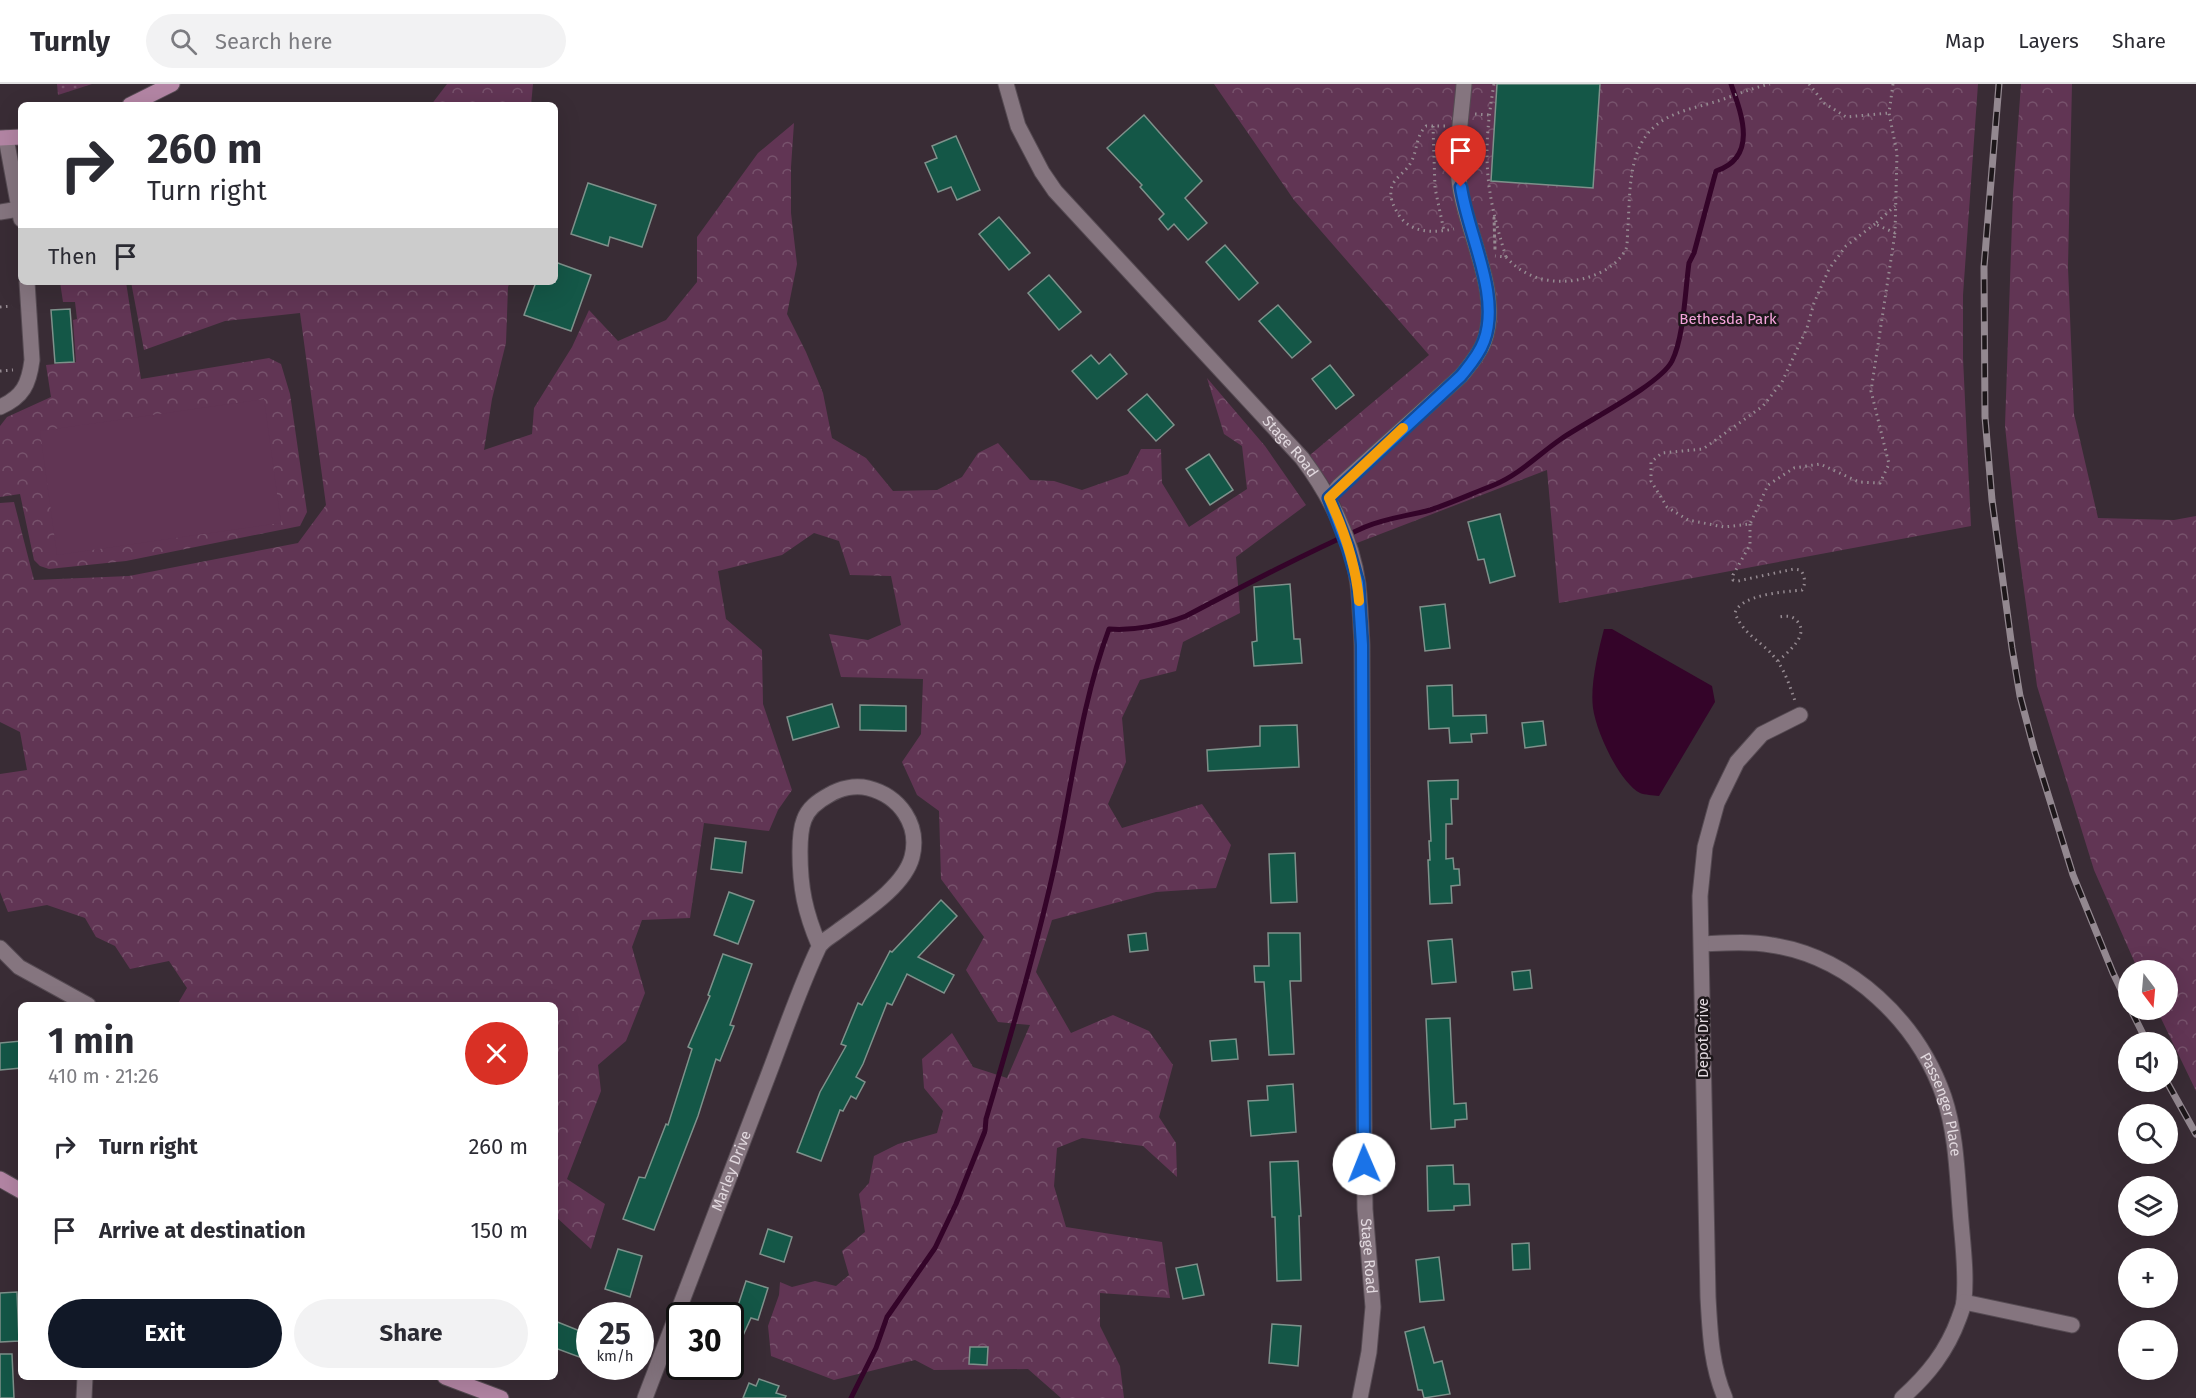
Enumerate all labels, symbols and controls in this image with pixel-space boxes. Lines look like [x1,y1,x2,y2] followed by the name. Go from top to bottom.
[146,14,566,68] search box
[30,25,110,58] text: Turnly
[167,25,200,58] icon: search
[215,28,332,55] text: Search here
[1945,28,1985,54] text: Map
[2018,28,2079,54] text: Layers
[2112,28,2166,54] text: Share
[147,124,262,174] text: 260 m
[1435,125,1486,187] pin
[48,126,126,204] icon: right
[1444,134,1477,167] icon: arrive
[147,175,267,207] text: Turn right
[109,240,142,273] icon: arrive
[48,243,97,270] text: Then
[1679,310,1777,328] park label: Bethesda Park
[1259,412,1322,481] street label: Stage Road
[2118,960,2178,1020] north arrow
[2118,960,2178,1380] map controls
[1694,998,1712,1078] street label: Depot Drive
[48,1019,135,1063] text: 1 min
[465,1022,528,1085] button: close
[2118,1032,2178,1092] button: sound
[1916,1049,1965,1157] street label: Passenger Place
[48,1064,159,1088] text: 410 m · 21:26
[2118,1104,2178,1164] button: search
[708,1128,755,1214] street label: Marley Drive
[48,1130,81,1163] icon: right
[1332,1132,1396,1196] position arrow
[99,1133,198,1160] text: Turn right
[468,1133,528,1160] text: 260 m
[2118,1176,2178,1236] button: layers
[48,1214,81,1247] icon: arrive
[99,1217,306,1244] text: Arrive at destination
[470,1217,528,1244] text: 150 m
[1357,1218,1381,1295] street label: Stage Road
[2118,1248,2178,1308] button: +
[48,1299,282,1368] button: Exit
[294,1299,528,1368] button: Share
[666,1302,744,1380] speed limit sign: 30
[599,1316,631,1352] text: 25
[2118,1320,2178,1380] button: −
[596,1347,634,1365] text: km/h

